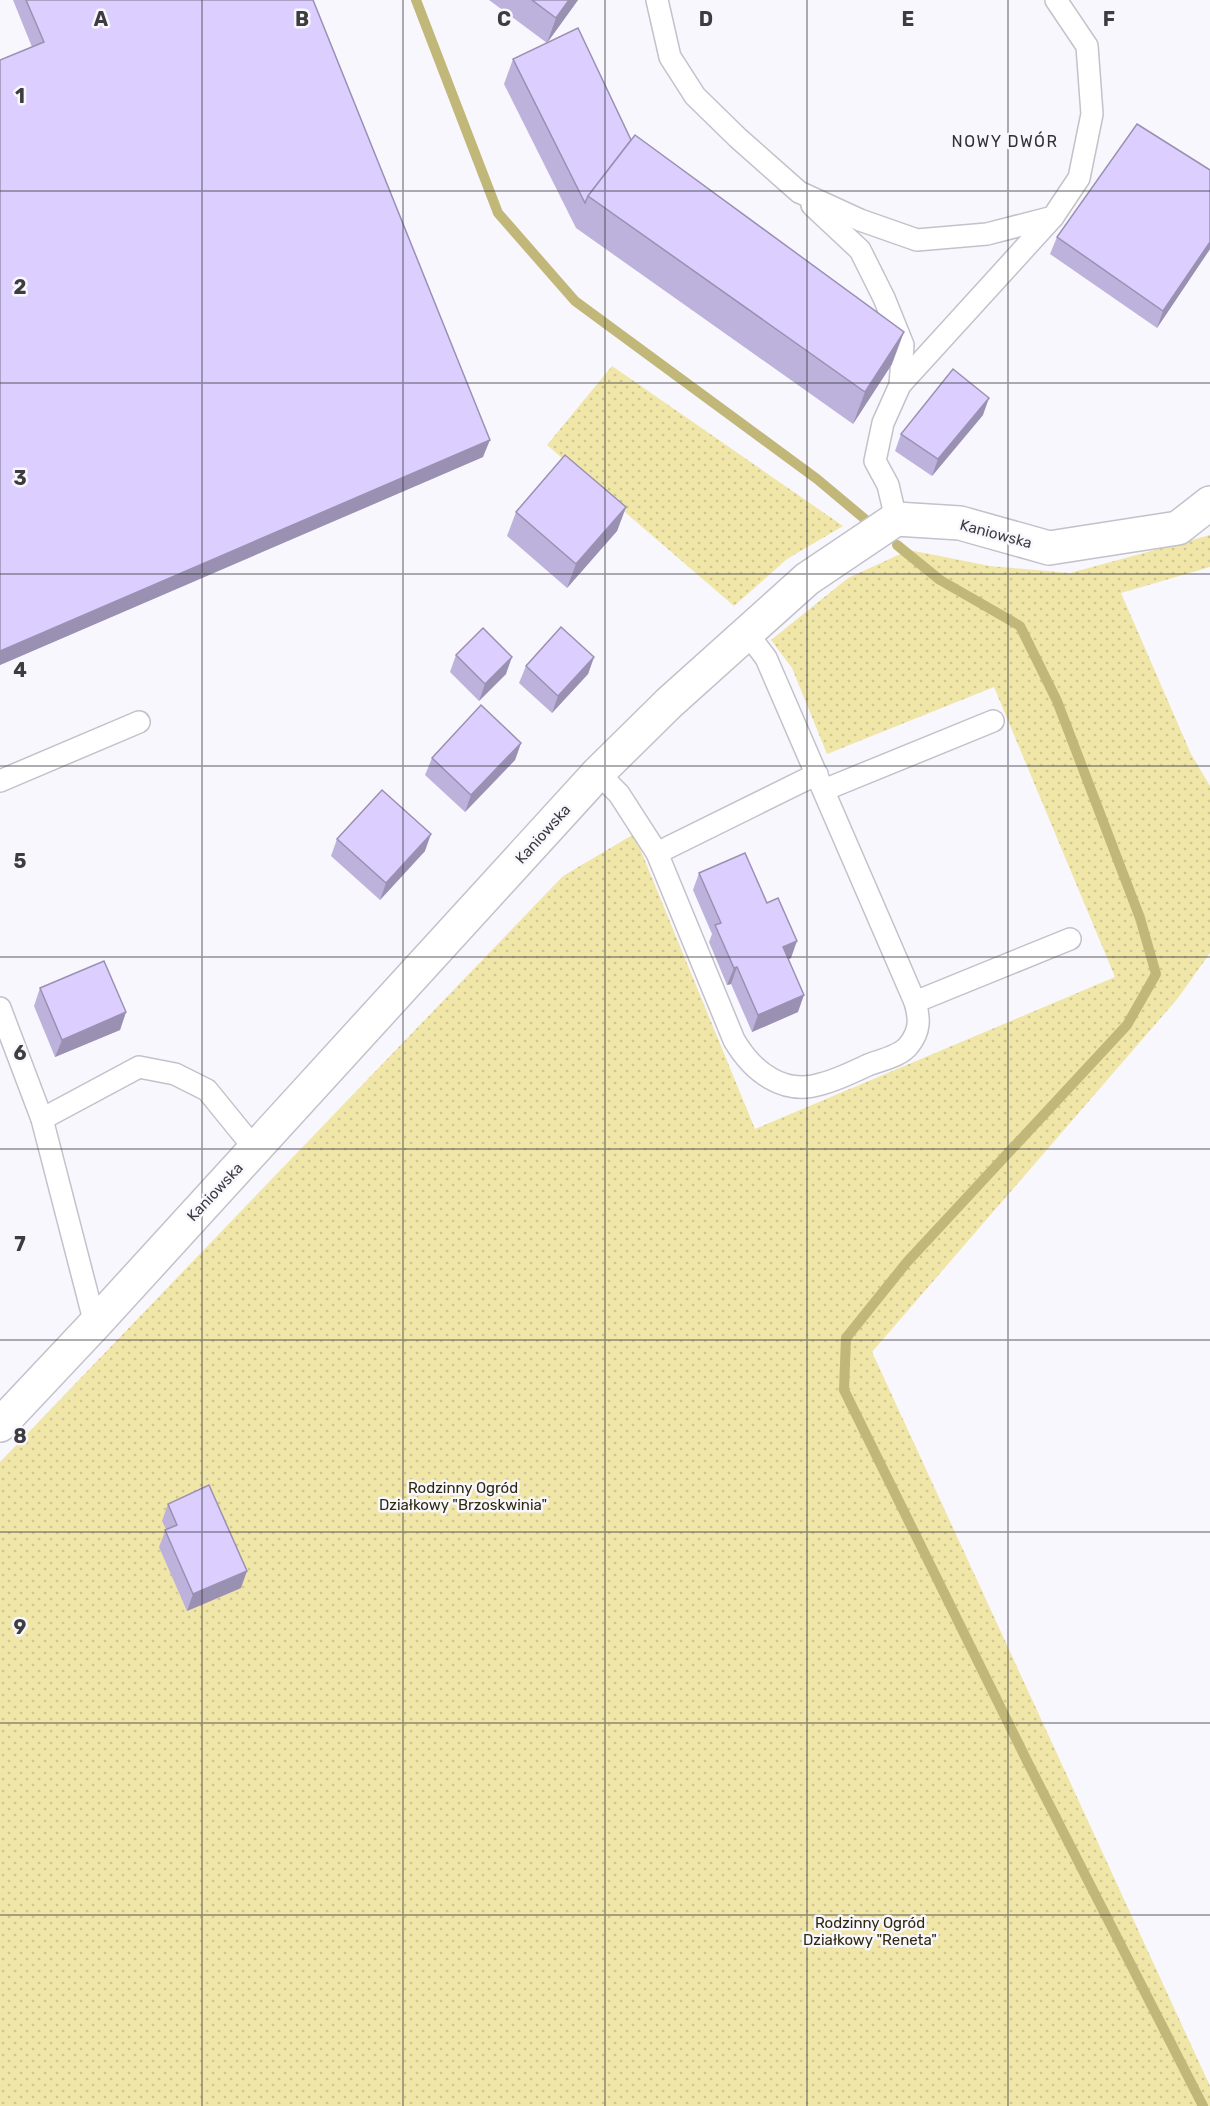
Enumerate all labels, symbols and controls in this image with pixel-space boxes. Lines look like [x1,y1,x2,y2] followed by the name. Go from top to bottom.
[94,7,109,31] text: A
[295,7,309,31] text: B
[497,7,511,31] text: C
[699,7,713,31] text: D
[902,7,914,31] text: E
[1103,7,1115,31] text: F
[15,84,25,108] text: 1
[952,131,1058,151] district label: NOWY DWÓR
[14,275,27,299] text: 2
[13,466,27,490] text: 3
[958,516,1034,552] street label: Kaniowska
[13,658,27,682] text: 4
[512,801,574,867] street label: Kaniowska
[14,849,27,873] text: 5
[13,1041,27,1065] text: 6
[183,1159,247,1225] street label: Kaniowska
[14,1232,26,1256] text: 7
[13,1424,27,1448] text: 8
[379,1479,547,1514] park label: Rodzinny Ogród Działkowy "Brzoskwinia"
[14,1615,27,1639] text: 9
[803,1914,937,1949] park label: Rodzinny Ogród Działkowy "Reneta"

